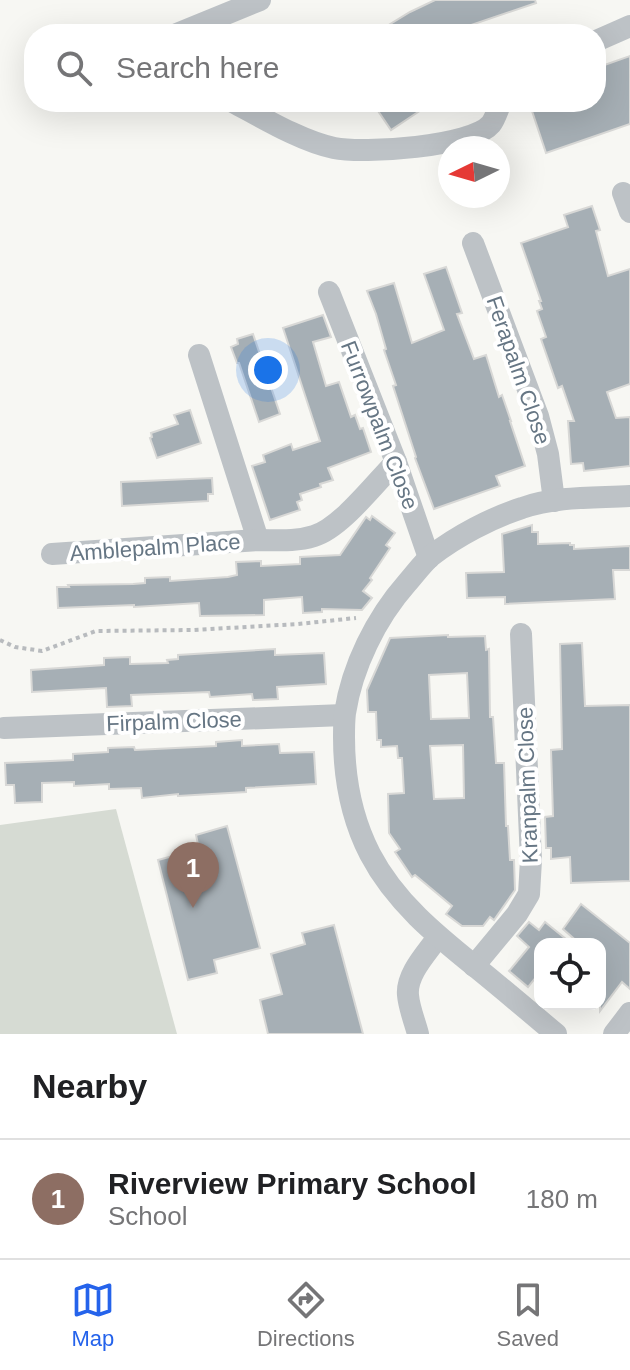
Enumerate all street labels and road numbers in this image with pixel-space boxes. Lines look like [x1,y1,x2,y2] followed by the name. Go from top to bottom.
[481,293,556,448] street label: Ferapalm Close
[336,337,423,513] street label: Furrowpalm Close
[69,529,241,566] street label: Amblepalm Place
[512,706,543,864] street label: Kranpalm Close
[106,707,242,736] street label: Firpalm Close

